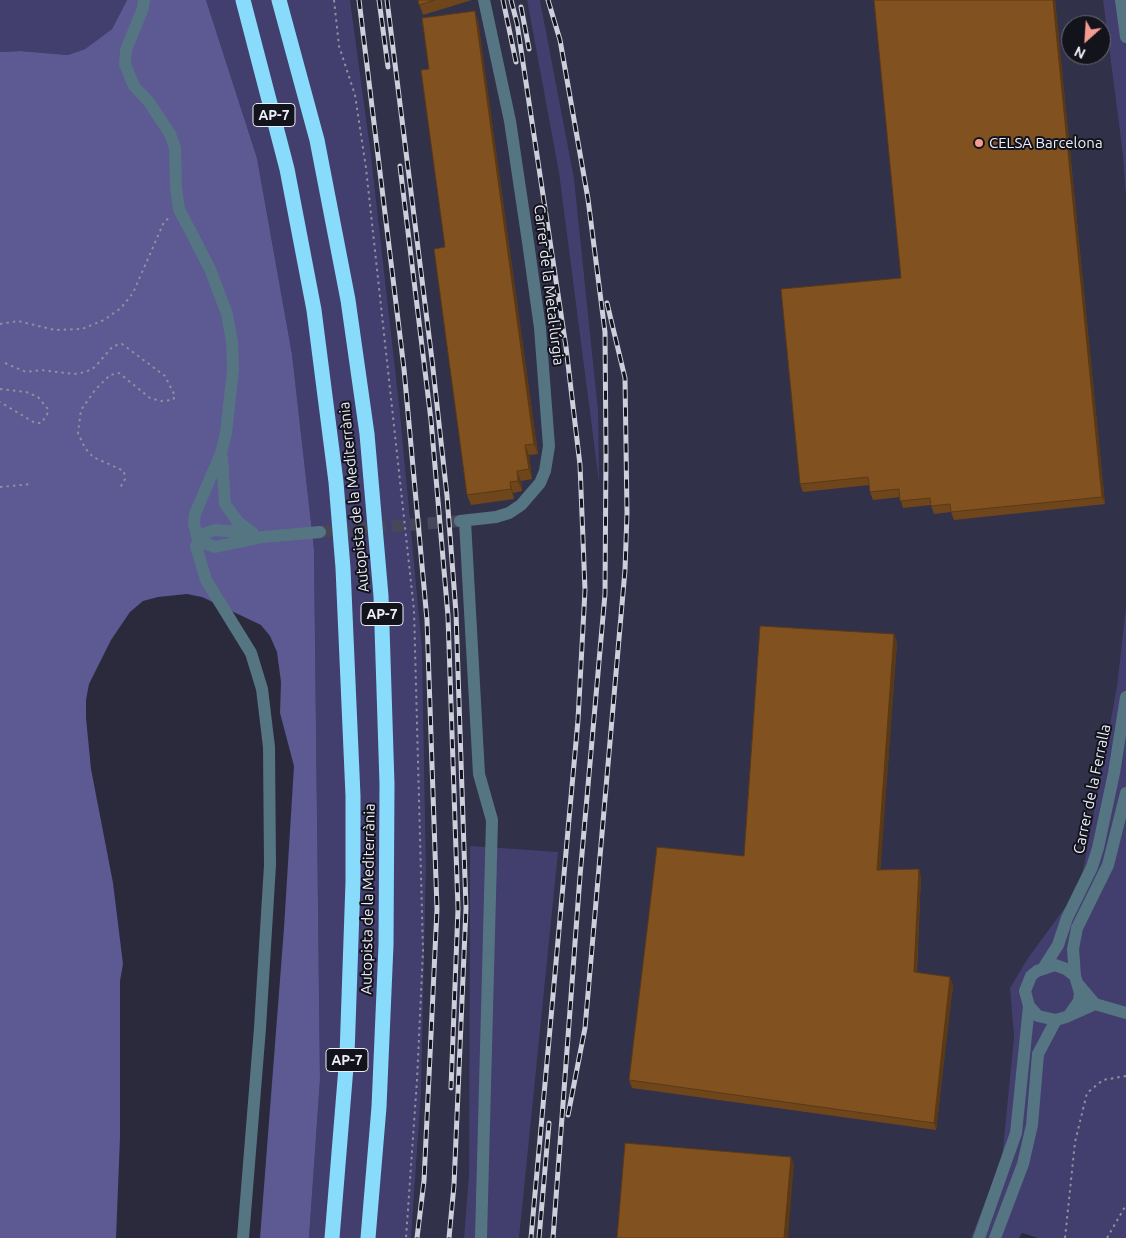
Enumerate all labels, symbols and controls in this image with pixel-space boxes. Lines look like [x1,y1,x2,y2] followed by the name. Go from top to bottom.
[1061,15,1111,65] north arrow
[1072,43,1088,62] text: N
[253,104,295,126] road number: AP-7
[989,134,1103,152] place label: CELSA Barcelona
[973,137,985,149] marker: CELSA Barcelona
[530,204,568,366] street label: Carrer de la Metal·lúrgia
[335,401,373,593] street label: Autopista de la Mediterrània
[361,602,403,626] road number: AP-7
[1069,723,1115,855] street label: Carrer de la Ferralla
[357,803,379,995] street label: Autopista de la Mediterrània
[326,1048,368,1072] road number: AP-7

